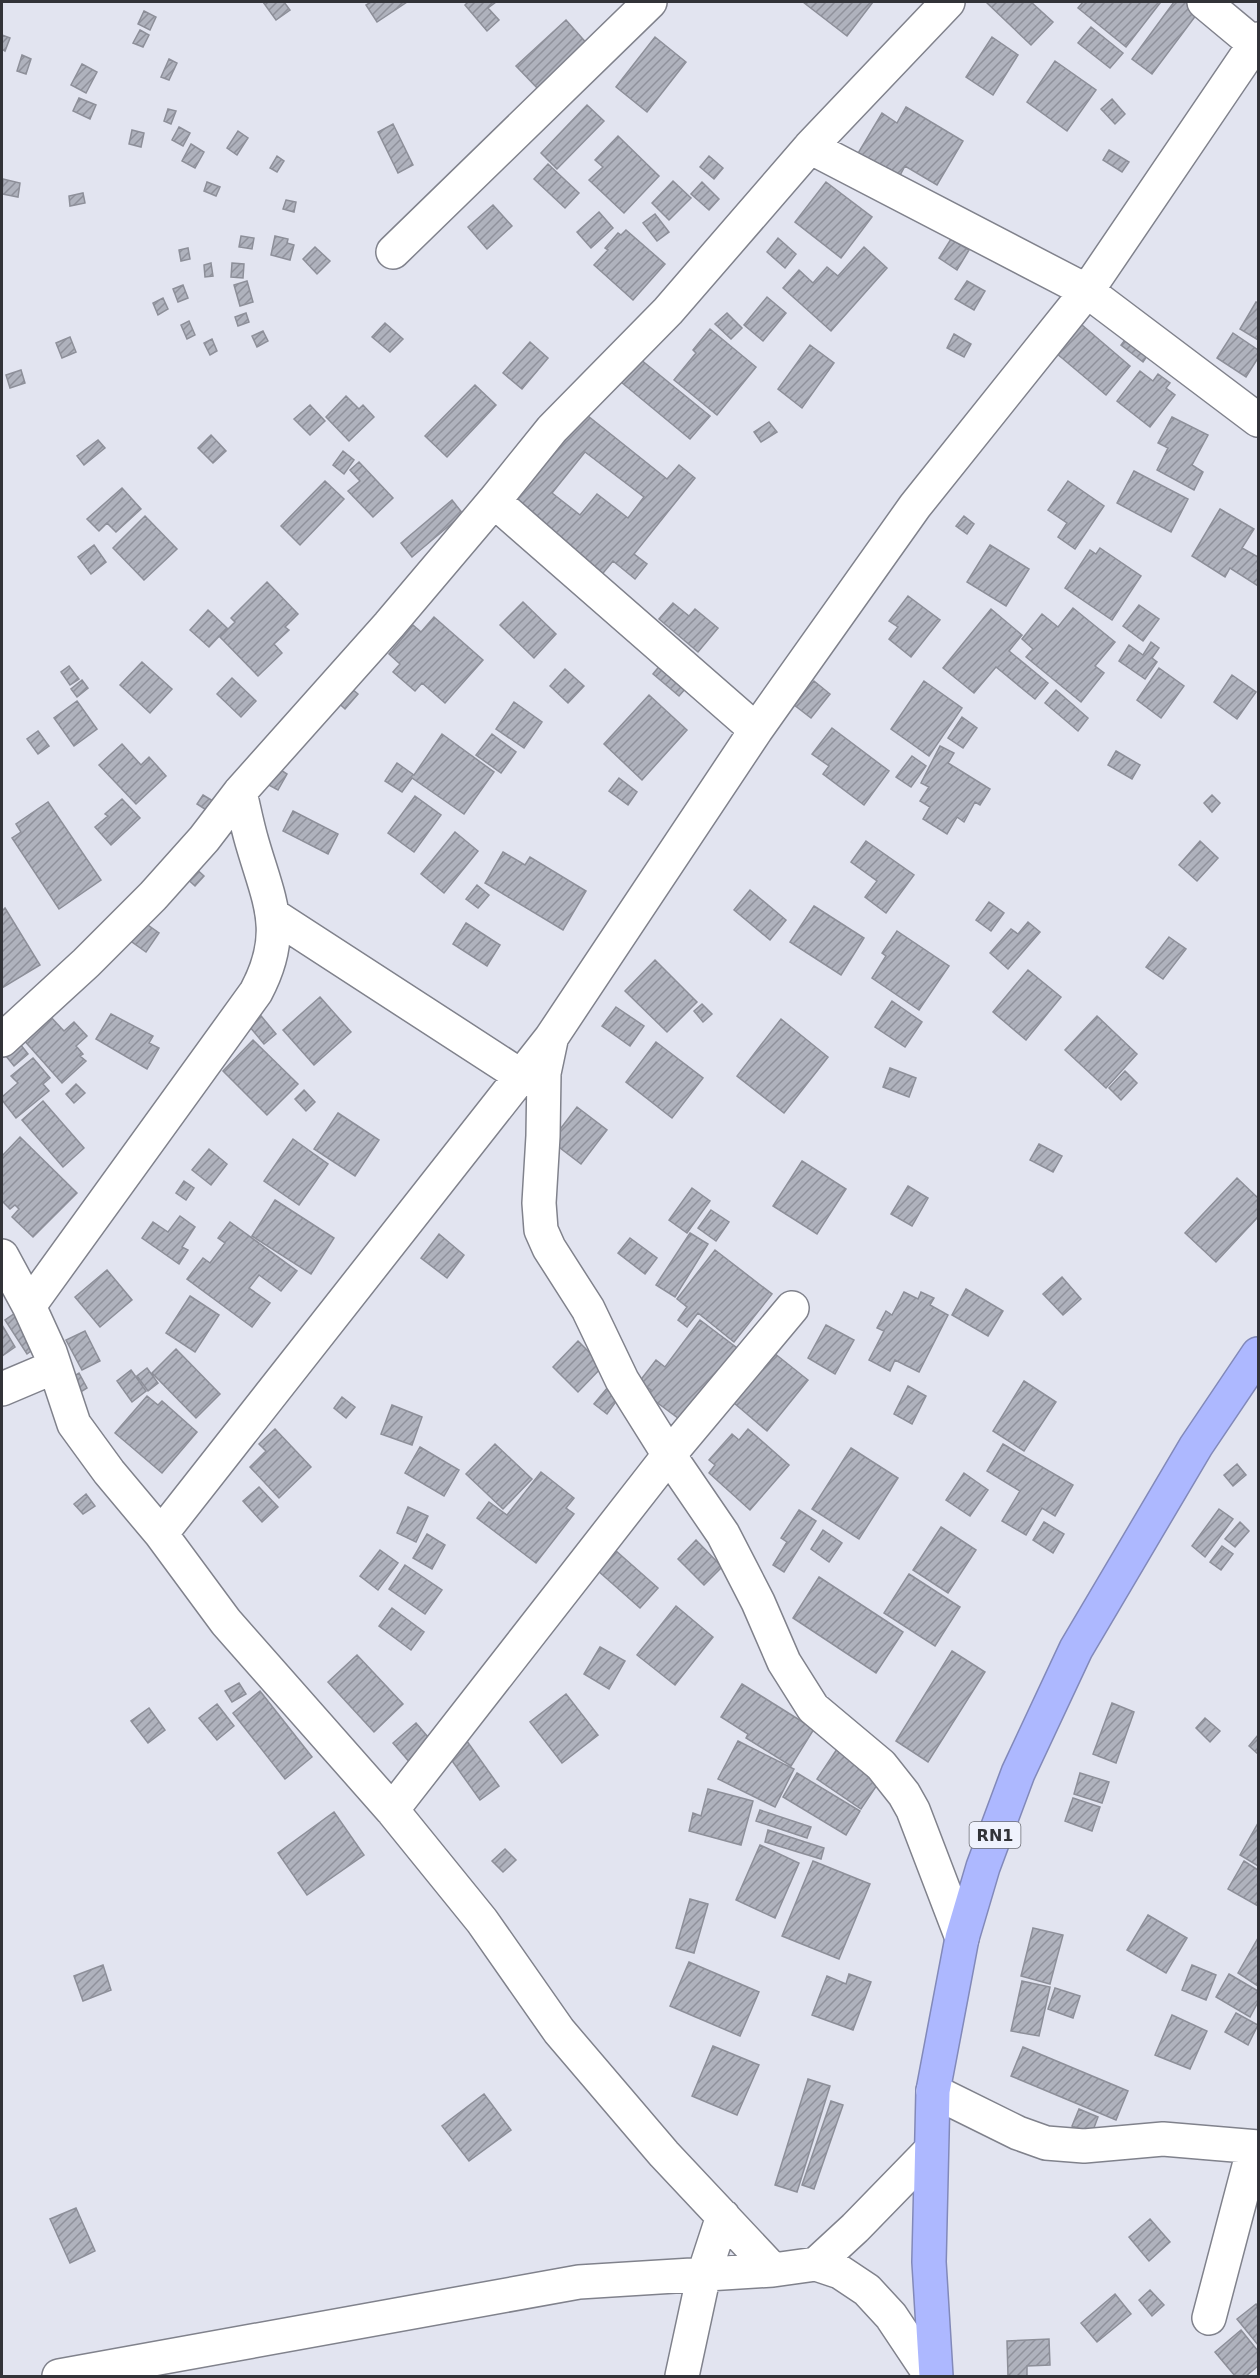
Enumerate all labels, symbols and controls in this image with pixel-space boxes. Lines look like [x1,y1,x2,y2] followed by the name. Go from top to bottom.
[970,1822,1020,1848] road number: RN1

